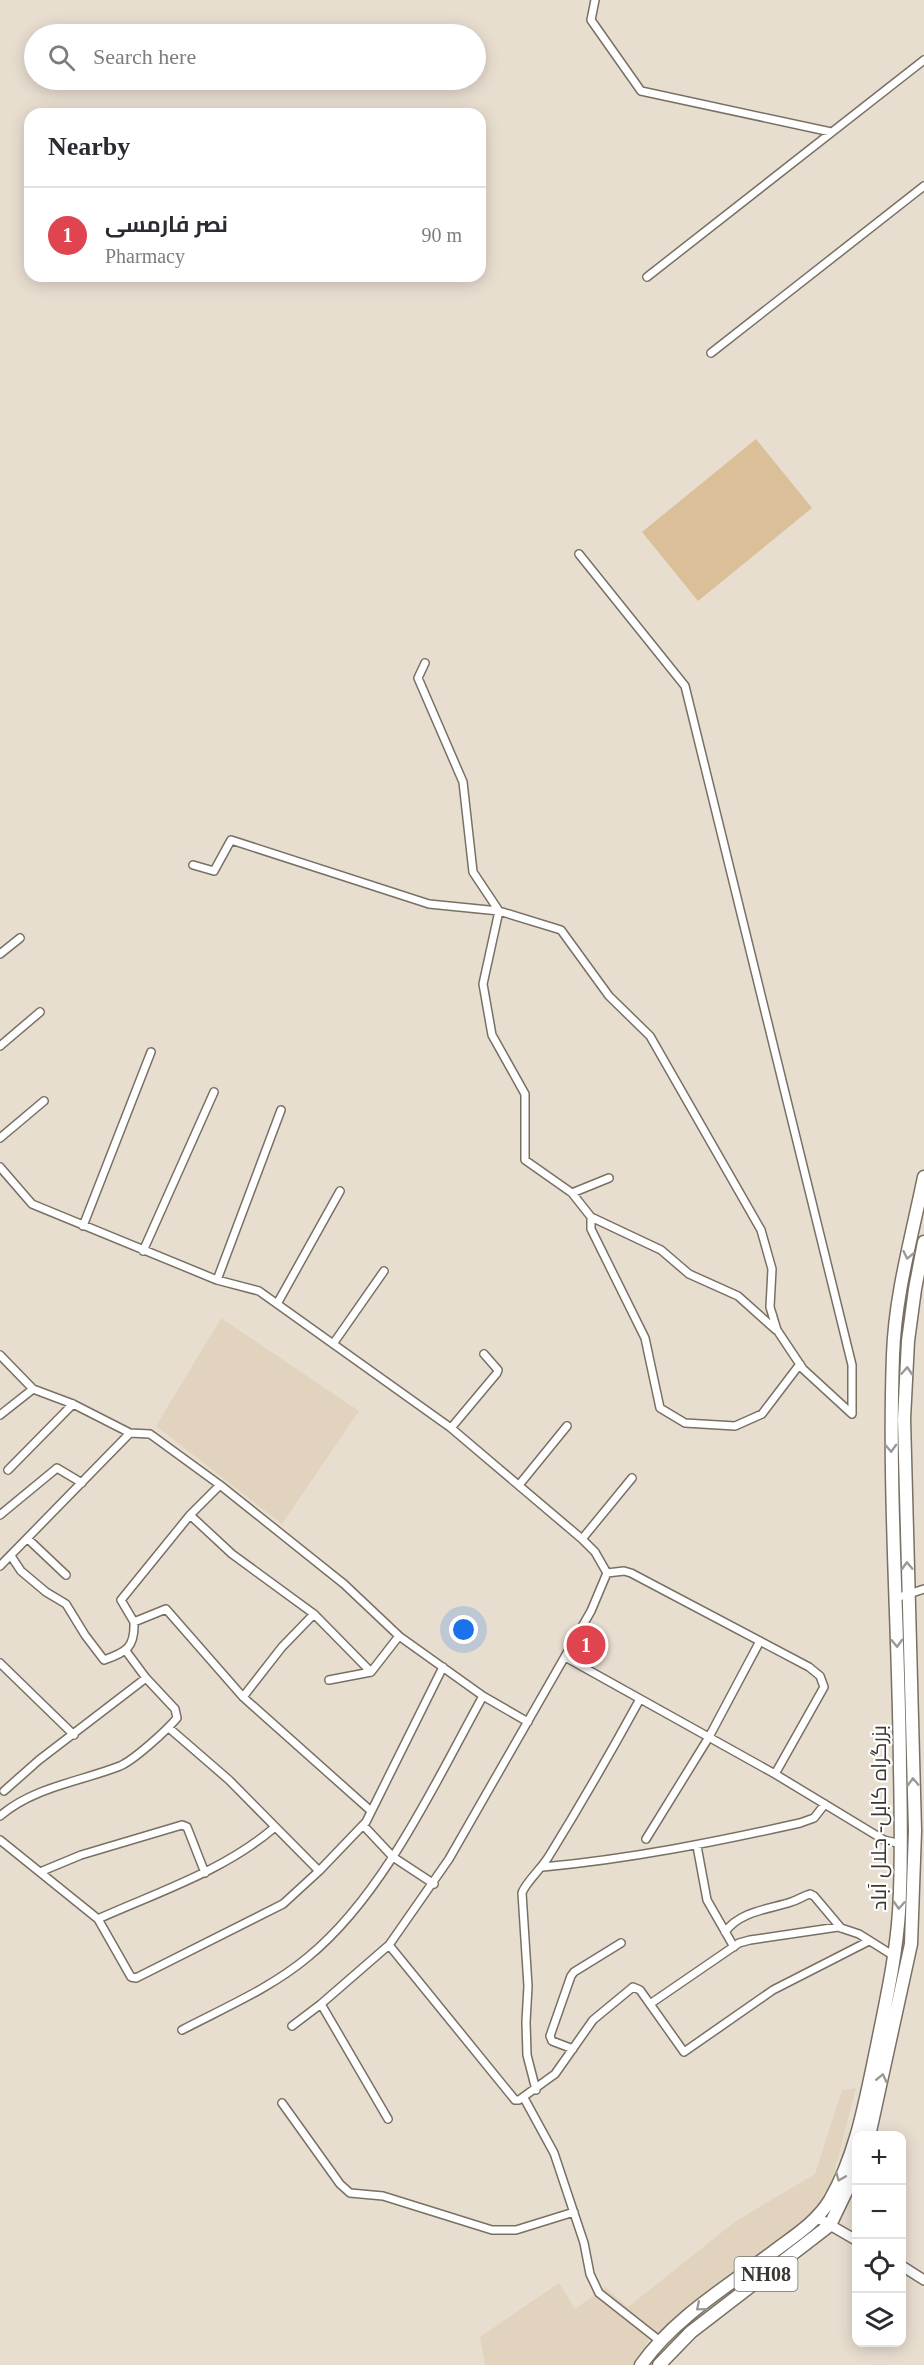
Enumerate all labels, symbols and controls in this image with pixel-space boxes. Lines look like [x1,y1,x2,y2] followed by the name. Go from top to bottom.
[24,24,486,90] search box
[45,41,78,74] icon: search
[93,44,196,69] text: Search here
[48,132,130,161] text: Nearby
[105,212,228,237] text: نصر فارمسی
[63,224,73,246] text: 1
[421,224,462,246] text: 90 m
[105,245,185,267] text: Pharmacy
[902,1249,915,1259] one-way arrow
[900,1366,913,1375] one-way arrow
[885,1444,898,1453] one-way arrow
[900,1561,913,1570] one-way arrow
[449,1615,478,1644] your location
[566,1622,606,1668] pin: 1
[891,1639,904,1648] one-way arrow
[867,1725,892,1911] street label: بزرگراه کابل- جلال آباد
[907,1777,919,1786] one-way arrow
[892,1901,905,1910] one-way arrow
[874,2074,887,2084] one-way arrow
[852,2131,906,2347] map controls
[852,2131,906,2185] button: +
[835,2170,847,2181] one-way arrow
[852,2185,906,2239] button: −
[852,2239,906,2293] button: locate
[734,2257,798,2291] road number: NH08
[852,2293,906,2347] button: layers
[696,2300,707,2311] one-way arrow

